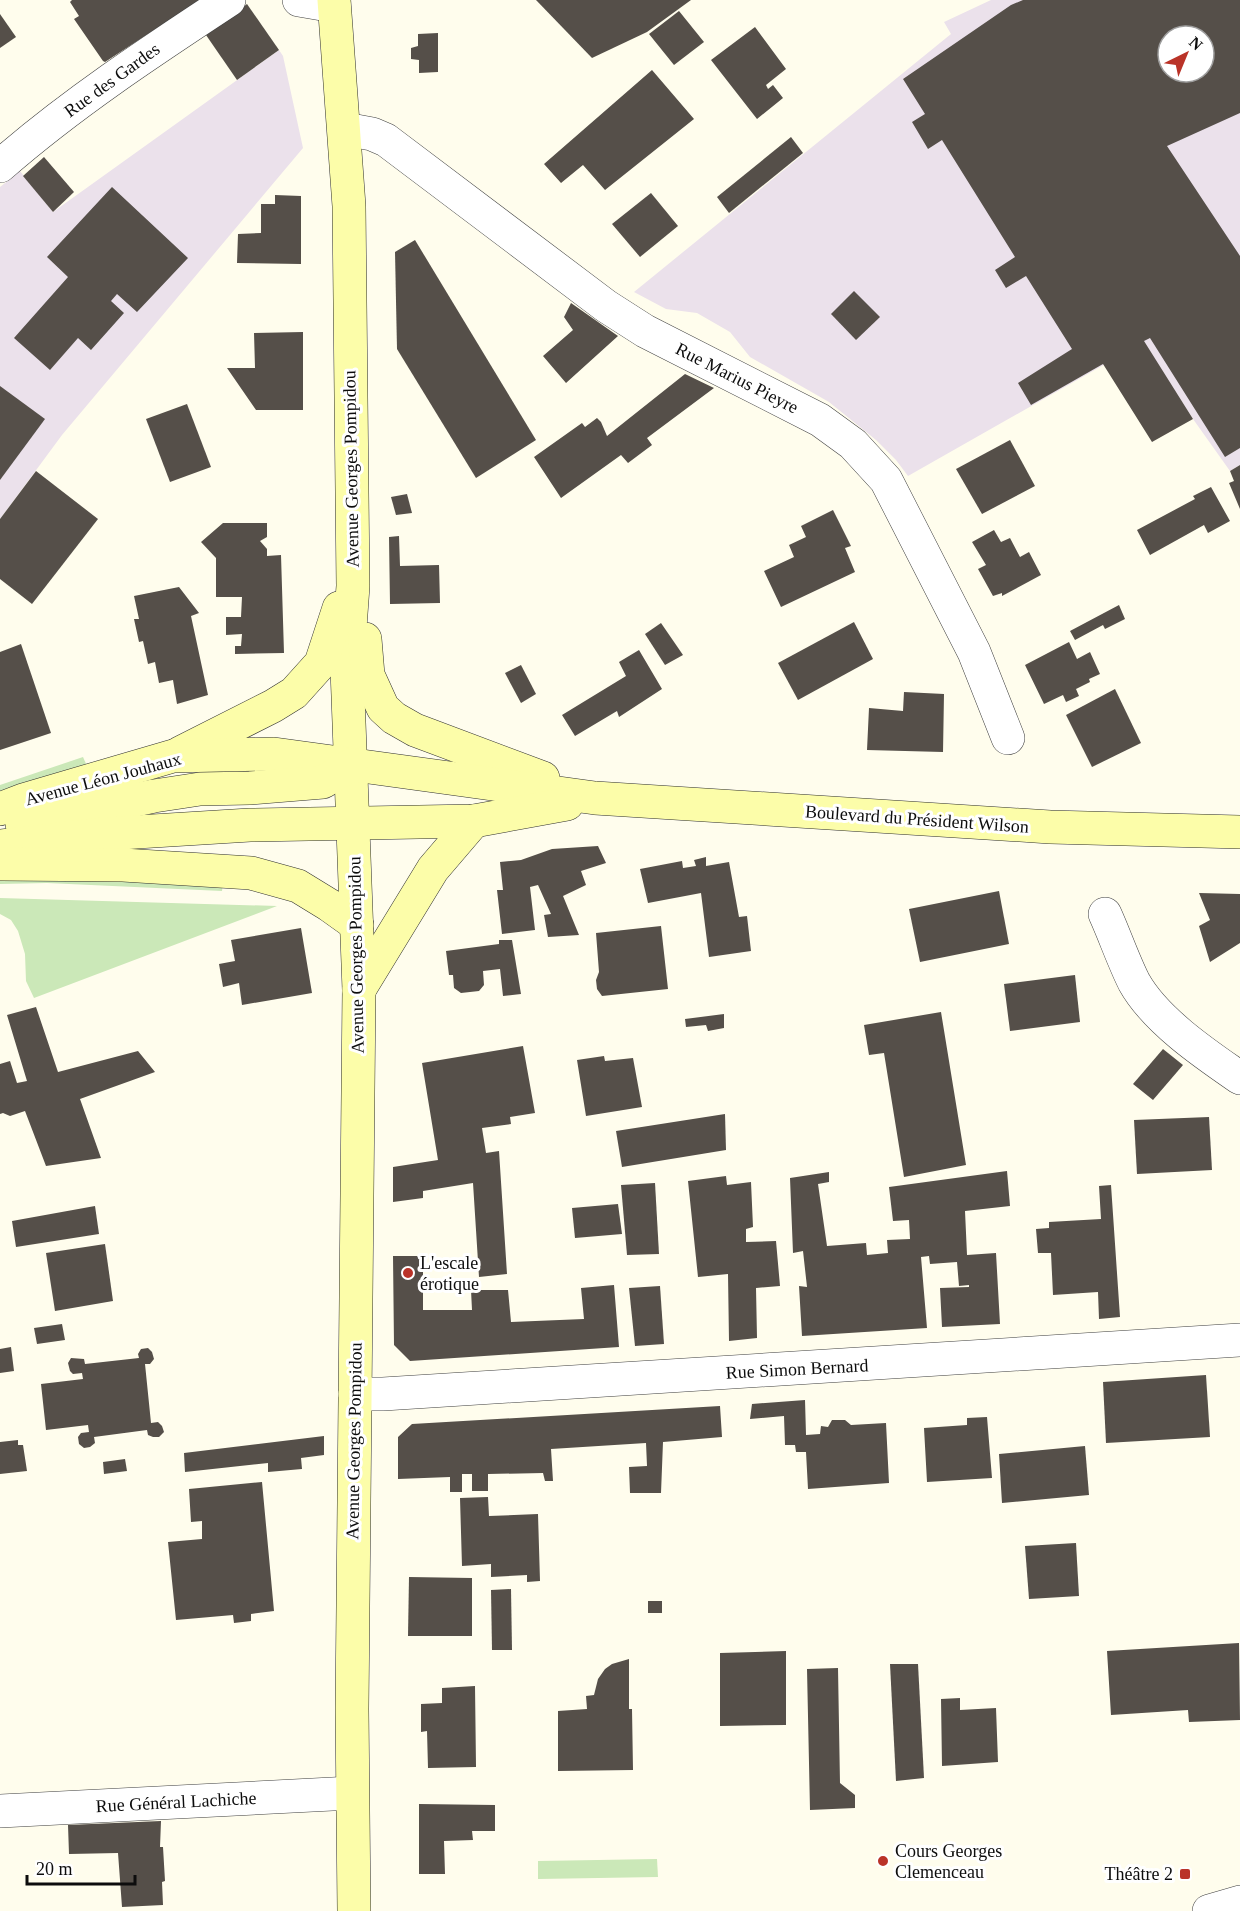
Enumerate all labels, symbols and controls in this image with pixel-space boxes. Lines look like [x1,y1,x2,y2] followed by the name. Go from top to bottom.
[1156,24,1216,84] north arrow
[1186,33,1206,54] text: N
[60,39,164,121] street label: Rue des Gardes
[672,338,802,418] street label: Rue Marius Pieyre
[339,370,363,568] street label: Avenue Georges Pompidou
[23,749,183,809] street label: Avenue Léon Jouhaux
[804,801,1030,837] street label: Boulevard du Président Wilson
[344,856,368,1054] street label: Avenue Georges Pompidou
[420,1253,479,1294] place label: L'escale érotique
[401,1266,415,1280] marker: L'escale érotique
[342,1342,366,1540] street label: Avenue Georges Pompidou
[725,1355,869,1383] street label: Rue Simon Bernard
[95,1788,257,1816] street label: Rue Général Lachiche
[895,1841,1002,1882] place label: Cours Georges Clemenceau
[27,1848,135,1886] scale bar
[876,1854,890,1868] marker: Cours Georges Clemenceau
[36,1859,73,1879] text: 20 m
[1105,1864,1173,1884] place label: Théâtre 2
[1178,1867,1192,1881] marker: Théâtre 2

